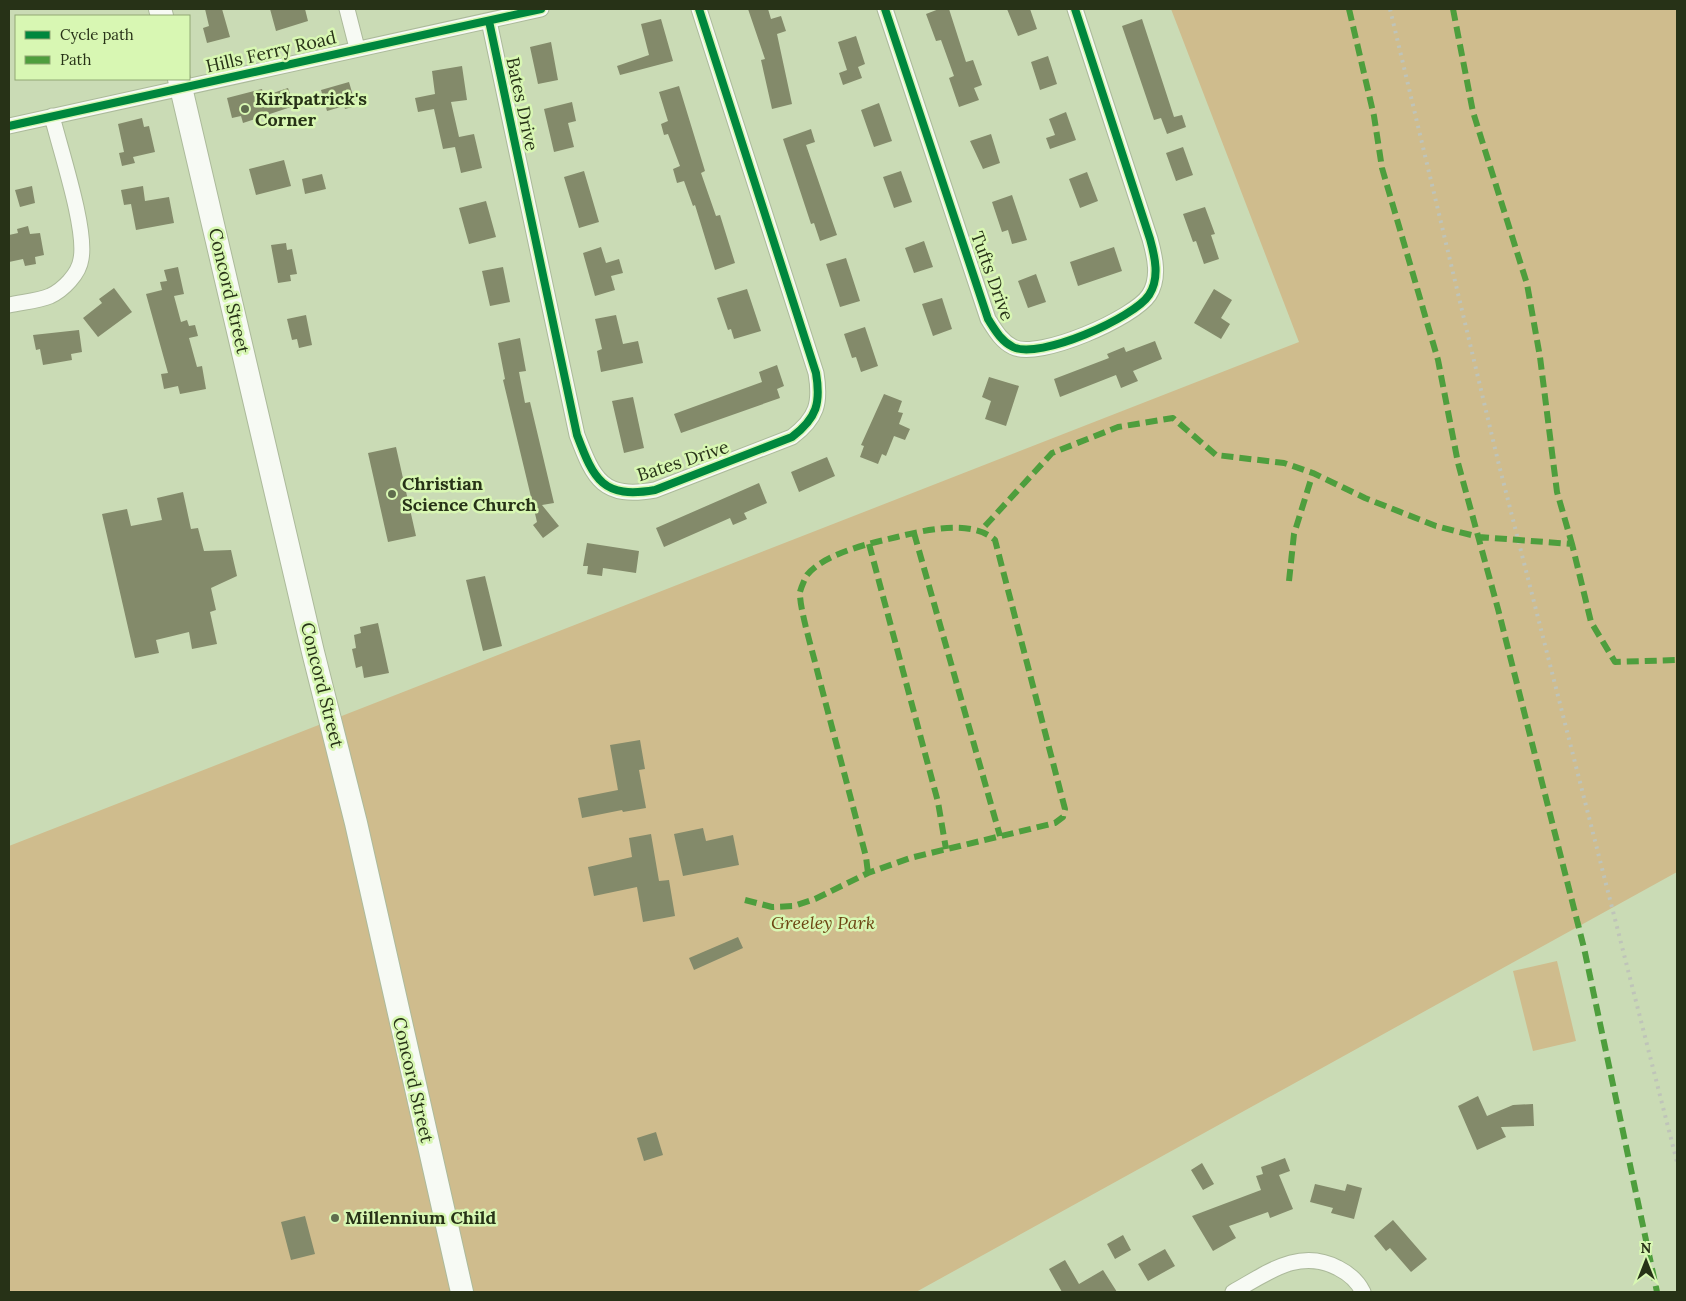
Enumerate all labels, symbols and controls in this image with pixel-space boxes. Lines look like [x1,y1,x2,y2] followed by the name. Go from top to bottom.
[15,15,190,80] legend
[60,25,134,44] text: Cycle path
[203,25,339,78] street label: Hills Ferry Road
[60,50,91,69] text: Path
[501,55,544,153] street label: Bates Drive
[255,87,367,131] place label: Kirkpatrick's Corner
[239,103,251,115] marker: Kirkpatrick's Corner
[204,226,255,356] street label: Concord Street
[966,228,1019,324] street label: Tufts Drive
[634,435,732,486] street label: Bates Drive
[402,472,536,516] place label: Christian Science Church
[386,488,398,500] marker: Christian Science Church
[296,620,349,750] street label: Concord Street
[771,911,875,934] park label: Greeley Park
[388,1015,439,1145] street label: Concord Street
[345,1206,496,1229] place label: Millennium Child
[329,1212,341,1224] marker: Millennium Child
[1621,1236,1671,1286] north arrow
[1641,1239,1652,1257] text: N

